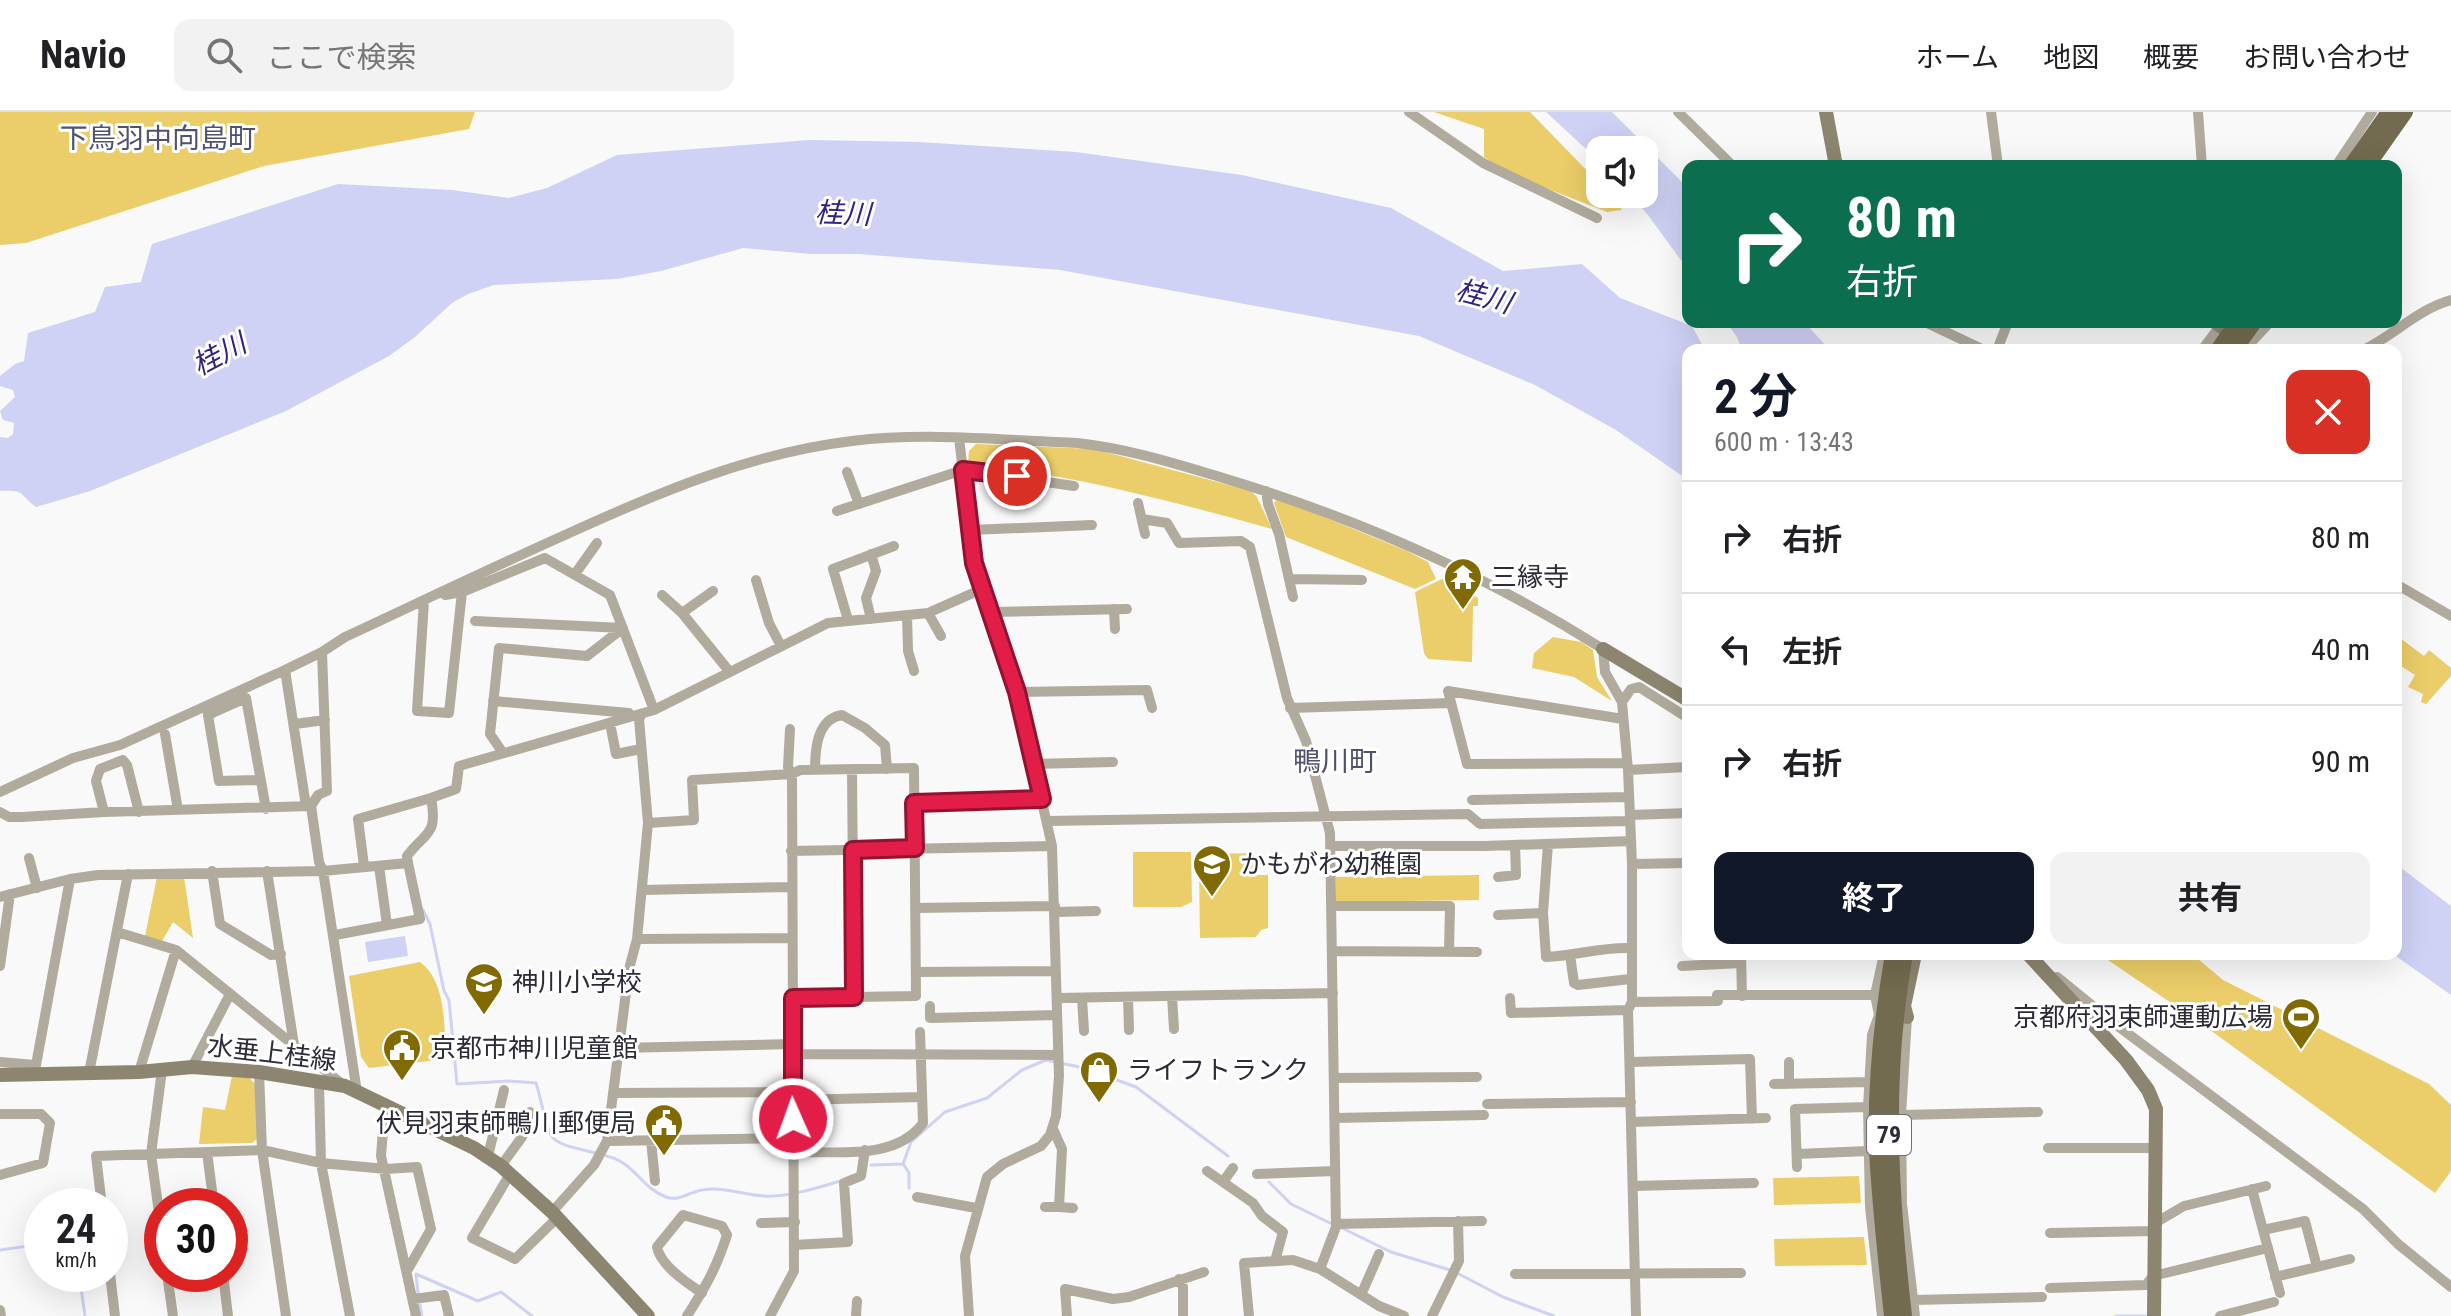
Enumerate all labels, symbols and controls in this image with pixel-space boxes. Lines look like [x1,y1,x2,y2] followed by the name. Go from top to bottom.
[174,19,734,91] search box
[40,33,126,77] text: Navio
[202,33,246,77] icon: search
[266,40,416,75] text: ここで検索
[1916,41,1999,74] text: ホーム
[2043,41,2099,74] text: 地図
[2143,41,2199,74] text: 概要
[2243,41,2411,74] text: お問い合わせ
[60,122,256,155] district label: 下鳥羽中向島町
[1586,136,1658,208] map controls
[1586,136,1658,208] button: sound
[1846,185,1957,251] text: 80 m
[1714,192,1818,296] icon: right
[814,196,875,231] water label: 桂川
[1846,261,1918,303] text: 右折
[1453,273,1518,320] water label: 桂川
[187,325,254,382] water label: 桂川
[1714,368,1797,425] text: 2 分
[2286,370,2370,454] button: close
[1714,427,1854,457] text: 600 m · 13:43
[983,442,1051,510] pin
[995,454,1039,498] icon: arrive
[1714,515,1758,559] icon: right
[2311,520,2370,555] text: 80 m
[1782,522,1842,557] text: 右折
[1442,556,1484,611] temple icon: 三縁寺
[1491,562,1569,592] place label: 三縁寺
[1714,627,1758,671] icon: left
[2311,632,2370,667] text: 40 m
[1782,634,1842,669] text: 左折
[1714,739,1758,783] icon: right
[2311,744,2370,779] text: 90 m
[1293,745,1377,778] district label: 鴨川町
[1782,746,1842,781] text: 右折
[1191,843,1233,898] school or university icon: かもがわ幼稚園
[1240,849,1422,879] place label: かもがわ幼稚園
[1714,852,2034,944] button: 終了
[2050,852,2370,944] button: 共有
[463,961,505,1016] school or university icon: 神川小学校
[512,967,642,997] place label: 神川小学校
[2280,996,2322,1051] sports icon: 京都府羽束師運動広場
[2013,1002,2273,1032] place label: 京都府羽束師運動広場
[381,1027,423,1082] public building icon: 京都市神川児童館
[206,1030,338,1076] street label: 水垂上桂線
[430,1033,638,1063] place label: 京都市神川児童館
[1078,1049,1120,1104] shop icon: ライフトランク
[1127,1055,1309,1085] place label: ライフトランク
[751,1077,835,1161] position arrow
[643,1102,685,1157] public building icon: 伏見羽束師鴨川郵便局
[376,1108,636,1138] place label: 伏見羽束師鴨川郵便局
[1867,1115,1911,1155] road number: 79
[144,1188,248,1292] speed limit sign: 30
[56,1206,96,1253] text: 24
[55,1248,97,1272] text: km/h

